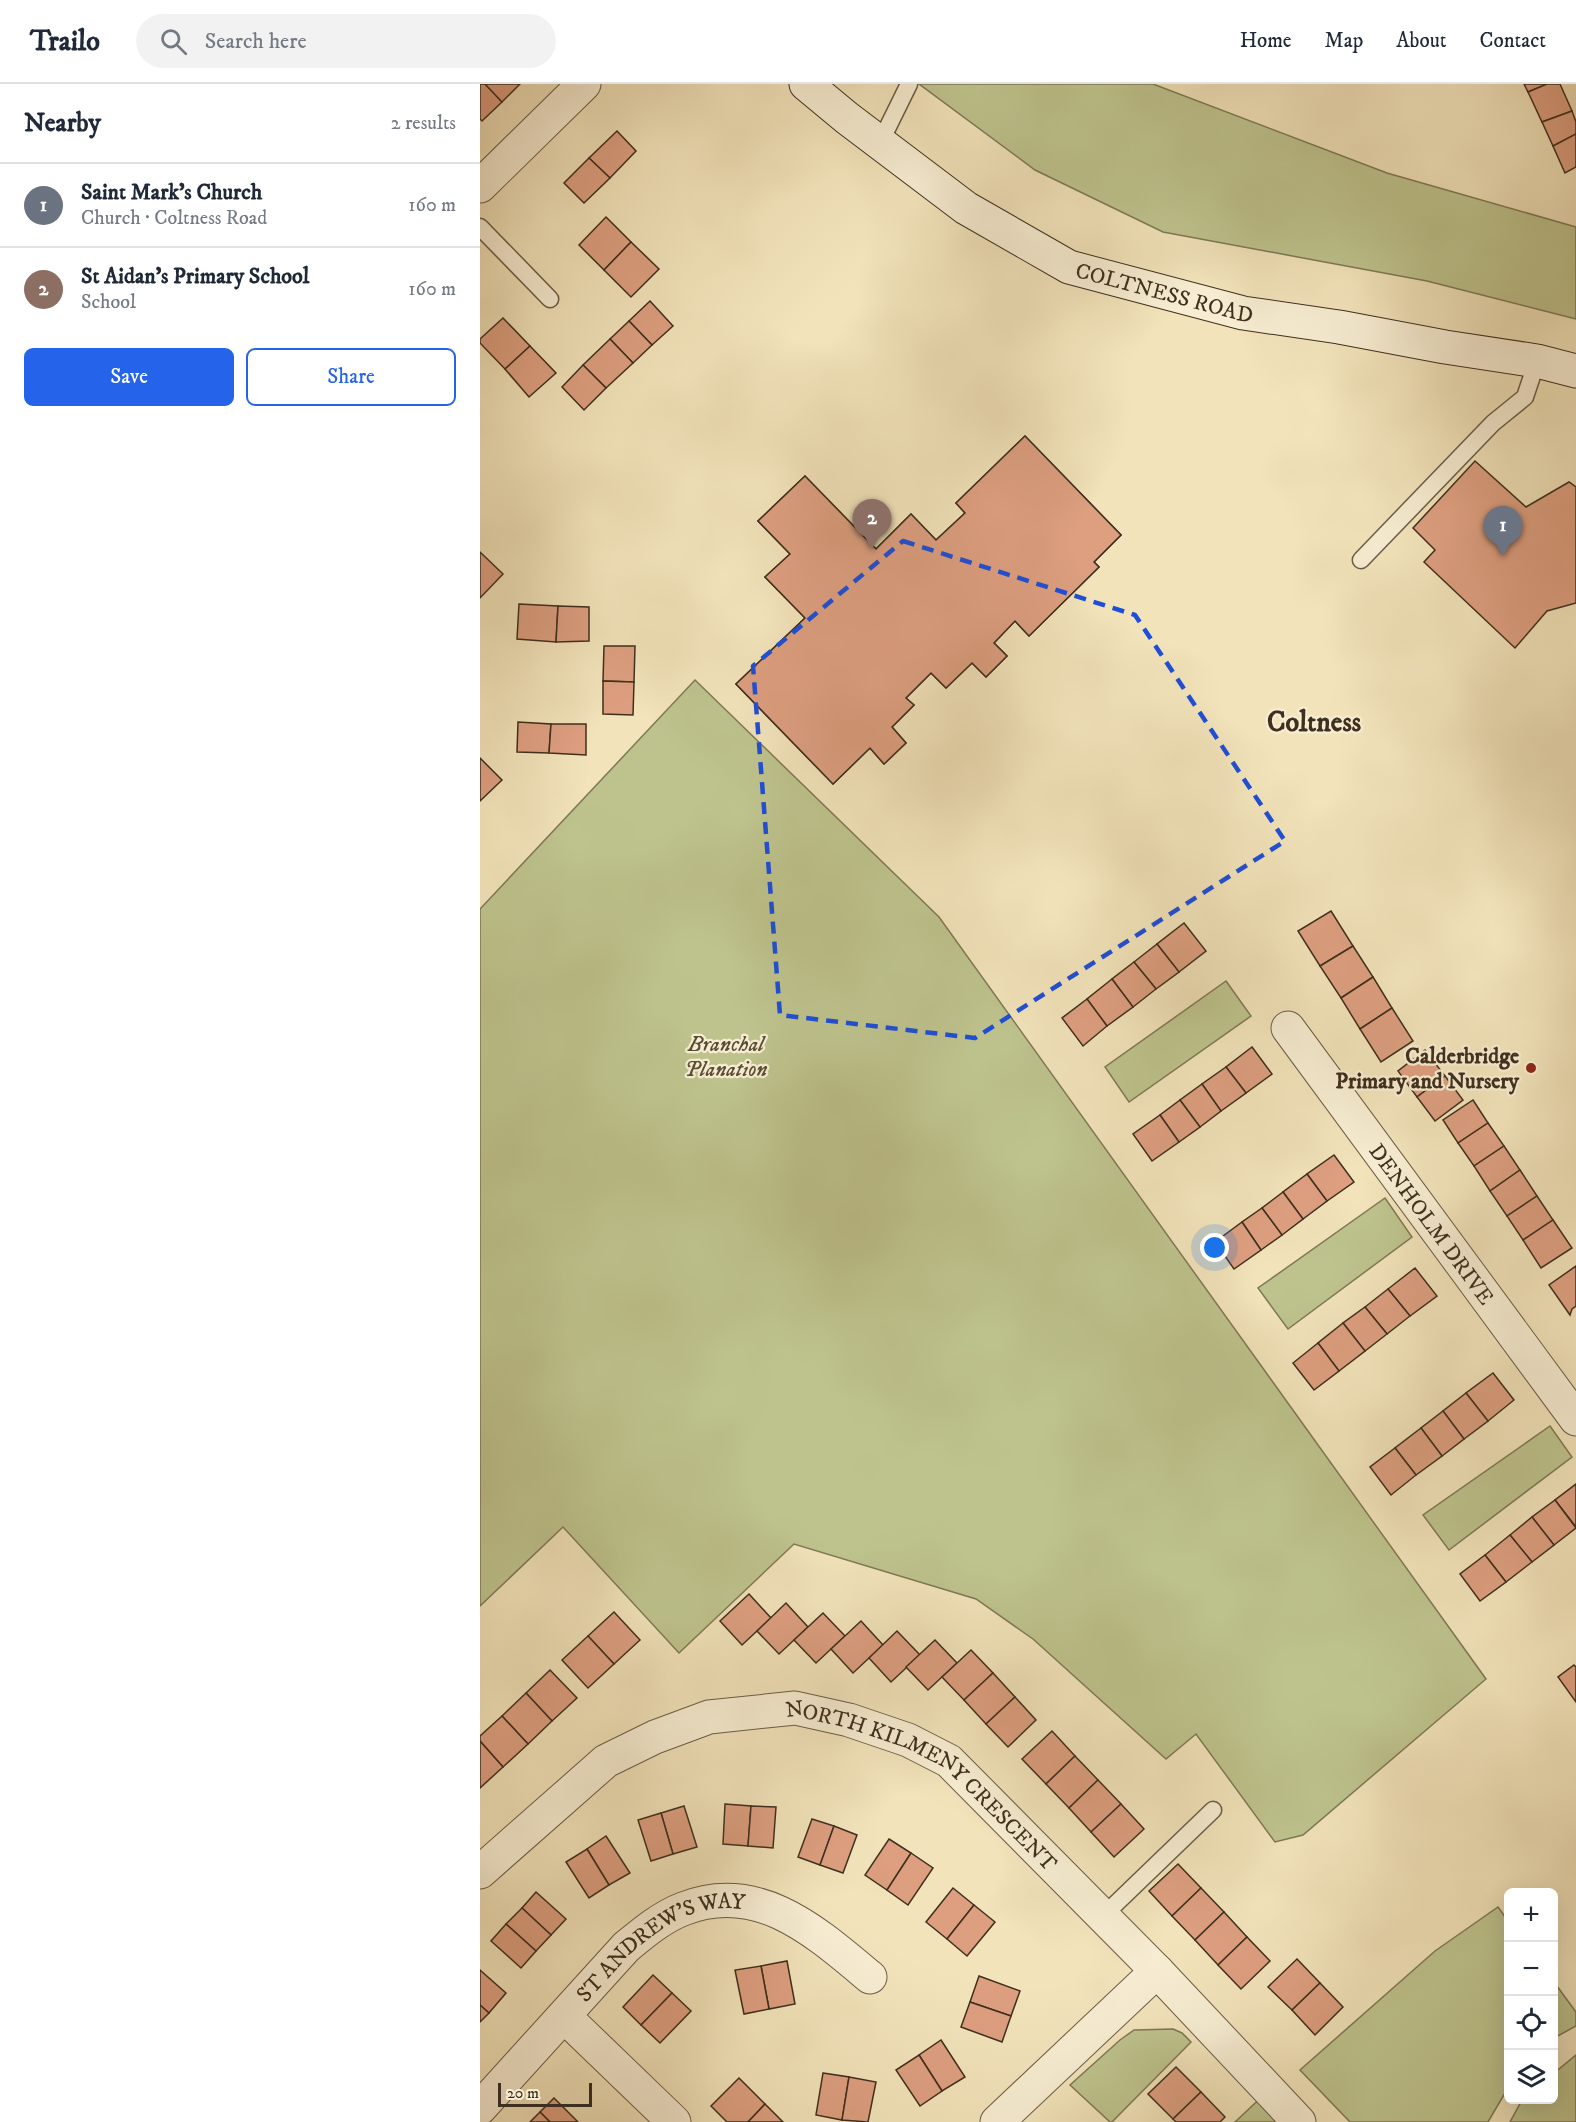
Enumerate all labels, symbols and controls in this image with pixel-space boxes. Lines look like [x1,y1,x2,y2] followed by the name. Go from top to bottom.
[136,14,556,68] search box
[30,24,100,59] text: Trailo
[157,25,190,58] icon: search
[205,28,307,55] text: Search here
[1240,28,1292,54] text: Home
[1325,28,1363,54] text: Map
[1396,28,1447,54] text: About
[1480,28,1546,54] text: Contact
[24,107,101,140] text: Nearby
[391,111,456,136] text: 2 results
[81,179,262,206] text: Saint Mark's Church
[40,193,47,218] text: 1
[408,193,456,218] text: 160 m
[81,206,267,231] text: Church · Coltness Road
[1072,257,1255,329] street label: COLTNESS ROAD
[81,263,309,290] text: St Aidan's Primary School
[39,277,48,302] text: 2
[408,277,456,302] text: 160 m
[81,290,136,315] text: School
[24,348,234,406] button: Save
[246,348,456,406] button: Share
[852,500,892,549] pin: 2
[1484,506,1522,556] pin: 1
[1267,705,1362,740] district label: Coltness
[684,1031,768,1083] park label: Branchal Planation
[1335,1043,1520,1095] place label: Calderbridge Primary and Nursery
[1524,1061,1538,1075] marker: Calderbridge Primary and Nursery
[1363,1139,1499,1310] street label: DENHOLM DRIVE
[1200,1233,1229,1262] your location
[784,1695,1062,1878] street label: NORTH KILMENY CRESCENT
[571,1888,748,2008] street label: ST ANDREW'S WAY
[1504,1888,1558,2104] map controls
[1504,1888,1558,1942] button: +
[1504,1942,1558,1996] button: −
[1504,1996,1558,2050] button: locate
[1504,2050,1558,2104] button: layers
[498,2080,592,2108] scale bar
[507,2083,539,2103] text: 20 m

